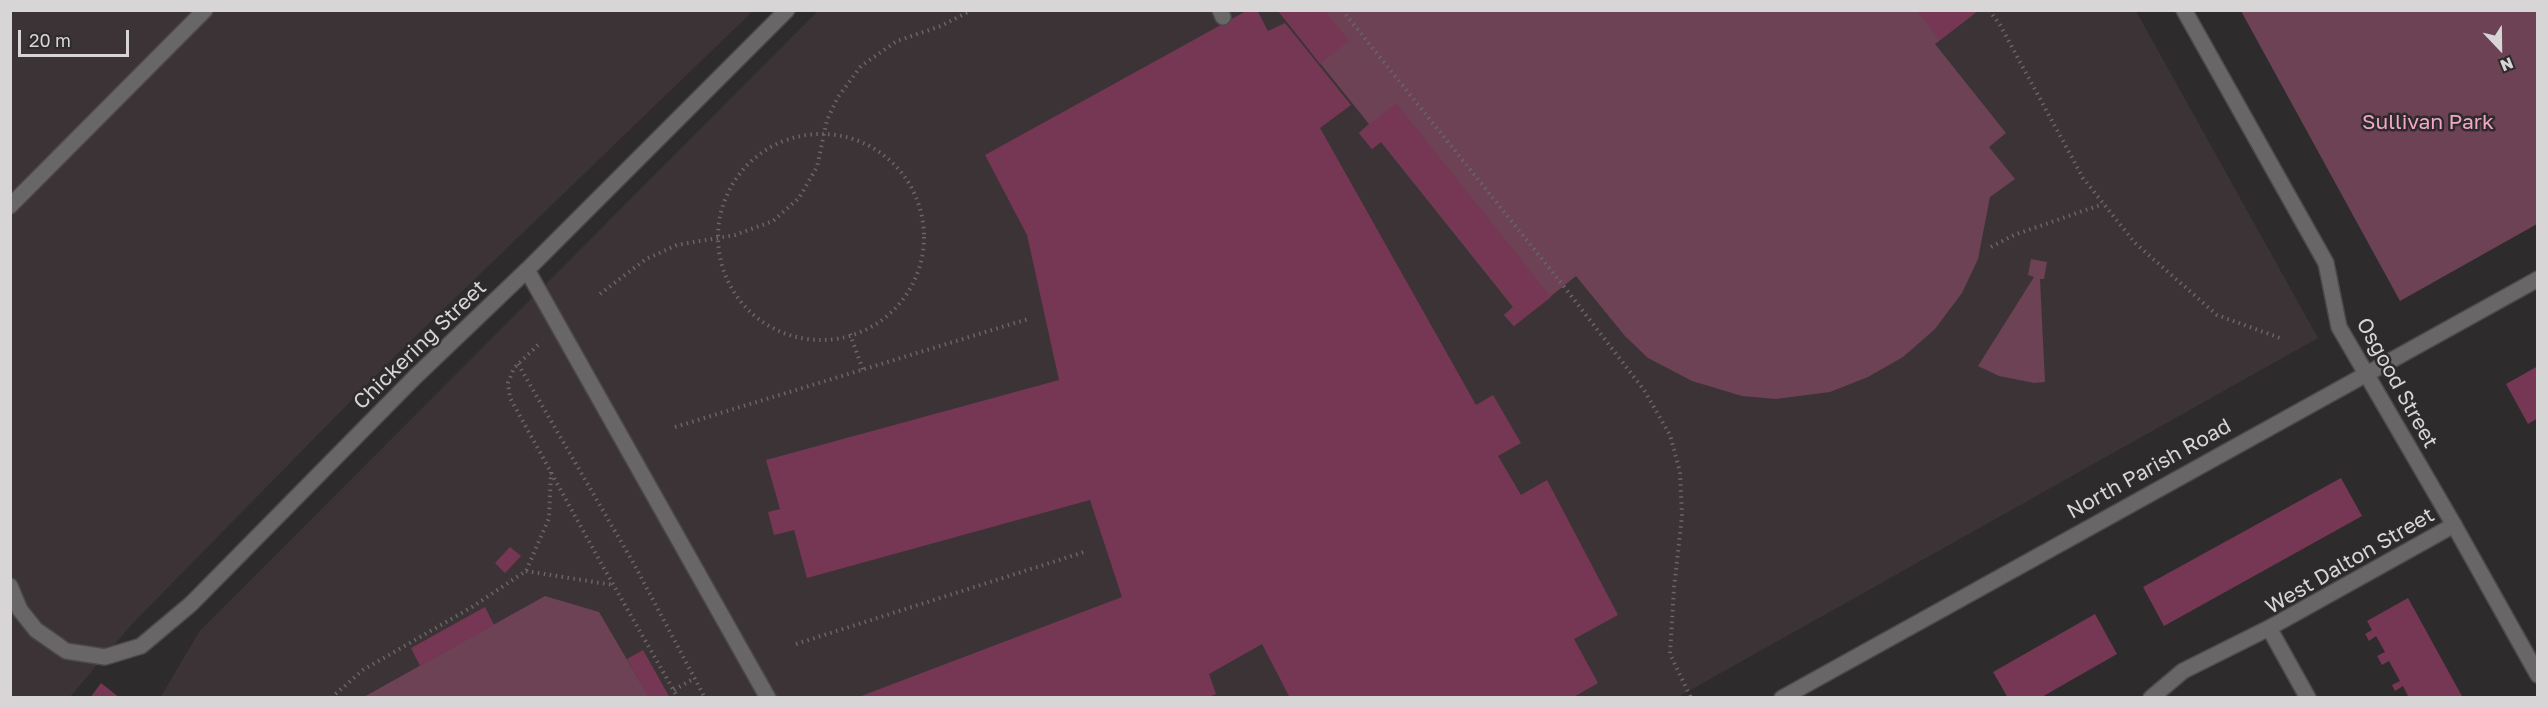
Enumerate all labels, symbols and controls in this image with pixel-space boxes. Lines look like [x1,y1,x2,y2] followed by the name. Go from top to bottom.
[21,18,132,56] scale bar
[2470,18,2530,78] north arrow
[29,29,71,51] text: 20 m
[2497,53,2516,76] text: N
[2362,109,2494,135] park label: Sullivan Park
[348,275,492,415] street label: Chickering Street
[2351,313,2443,453] street label: Osgood Street
[2063,413,2235,525] street label: North Parish Road
[2261,502,2439,620] street label: West Dalton Street

